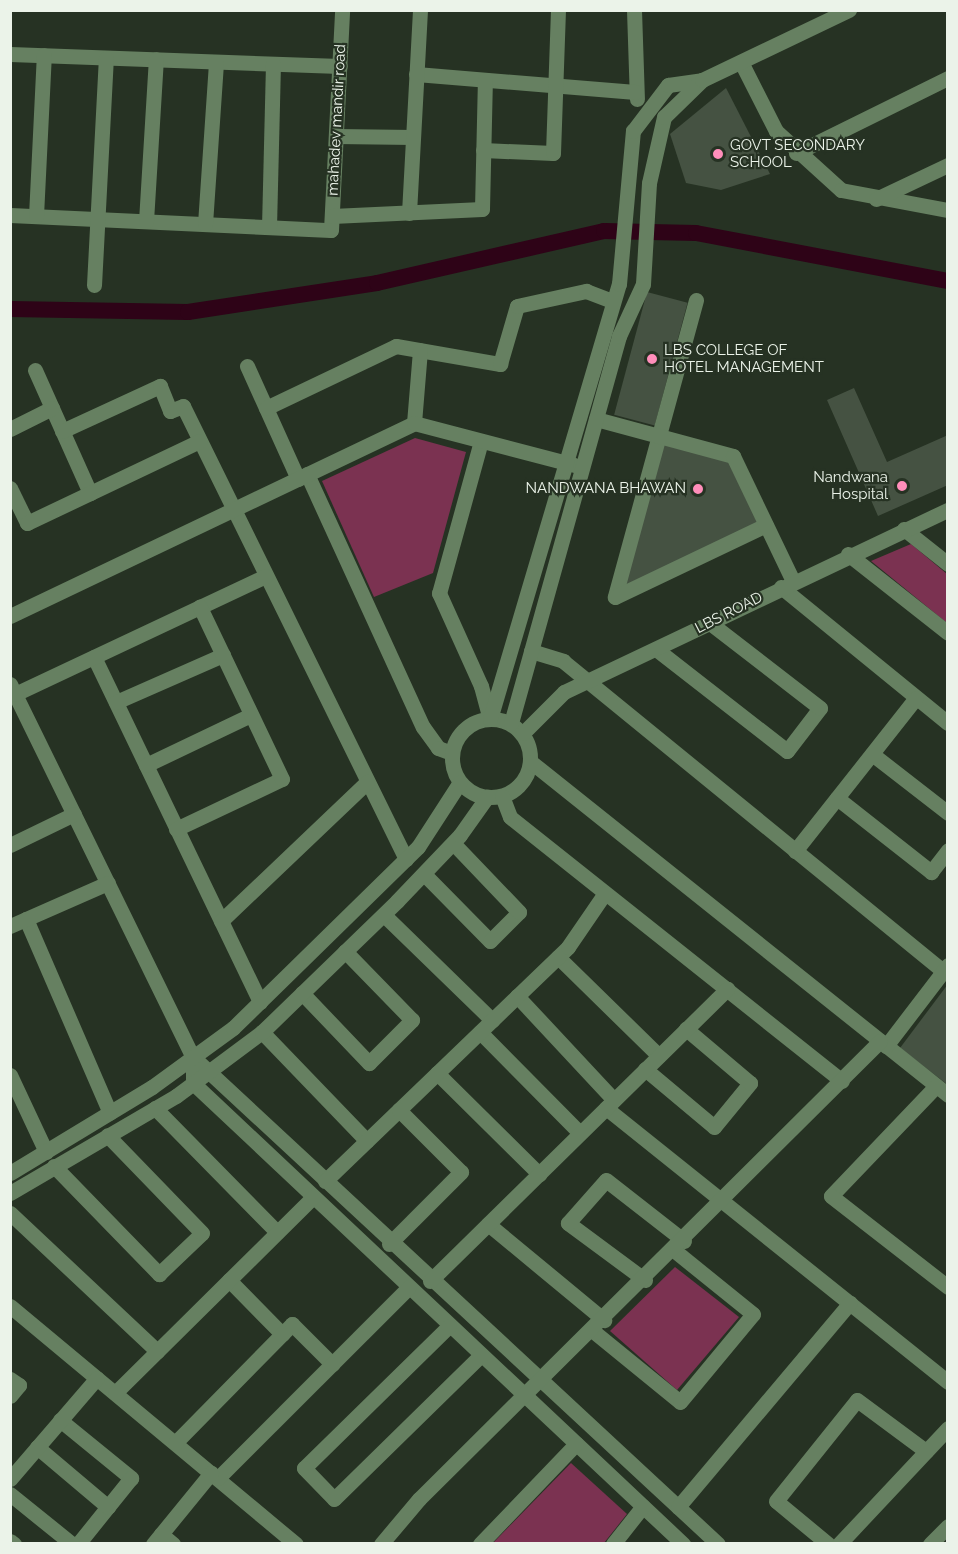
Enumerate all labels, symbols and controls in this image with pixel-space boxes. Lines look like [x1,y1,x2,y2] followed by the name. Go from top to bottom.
[324,43,350,197] street label: mahadev mandir road
[730,136,865,171] place label: GOVT SECONDARY SCHOOL
[711,147,725,161] marker: GOVT SECONDARY SCHOOL
[664,341,824,376] place label: LBS COLLEGE OF HOTEL MANAGEMENT
[645,352,659,366] marker: LBS COLLEGE OF HOTEL MANAGEMENT
[813,468,888,503] place label: Nandwana Hospital
[893,477,911,495] marker: Nandwana Hospital
[525,480,686,498] place label: NANDWANA BHAWAN
[691,482,705,496] marker: NANDWANA BHAWAN
[692,588,766,638] street label: LBS ROAD

